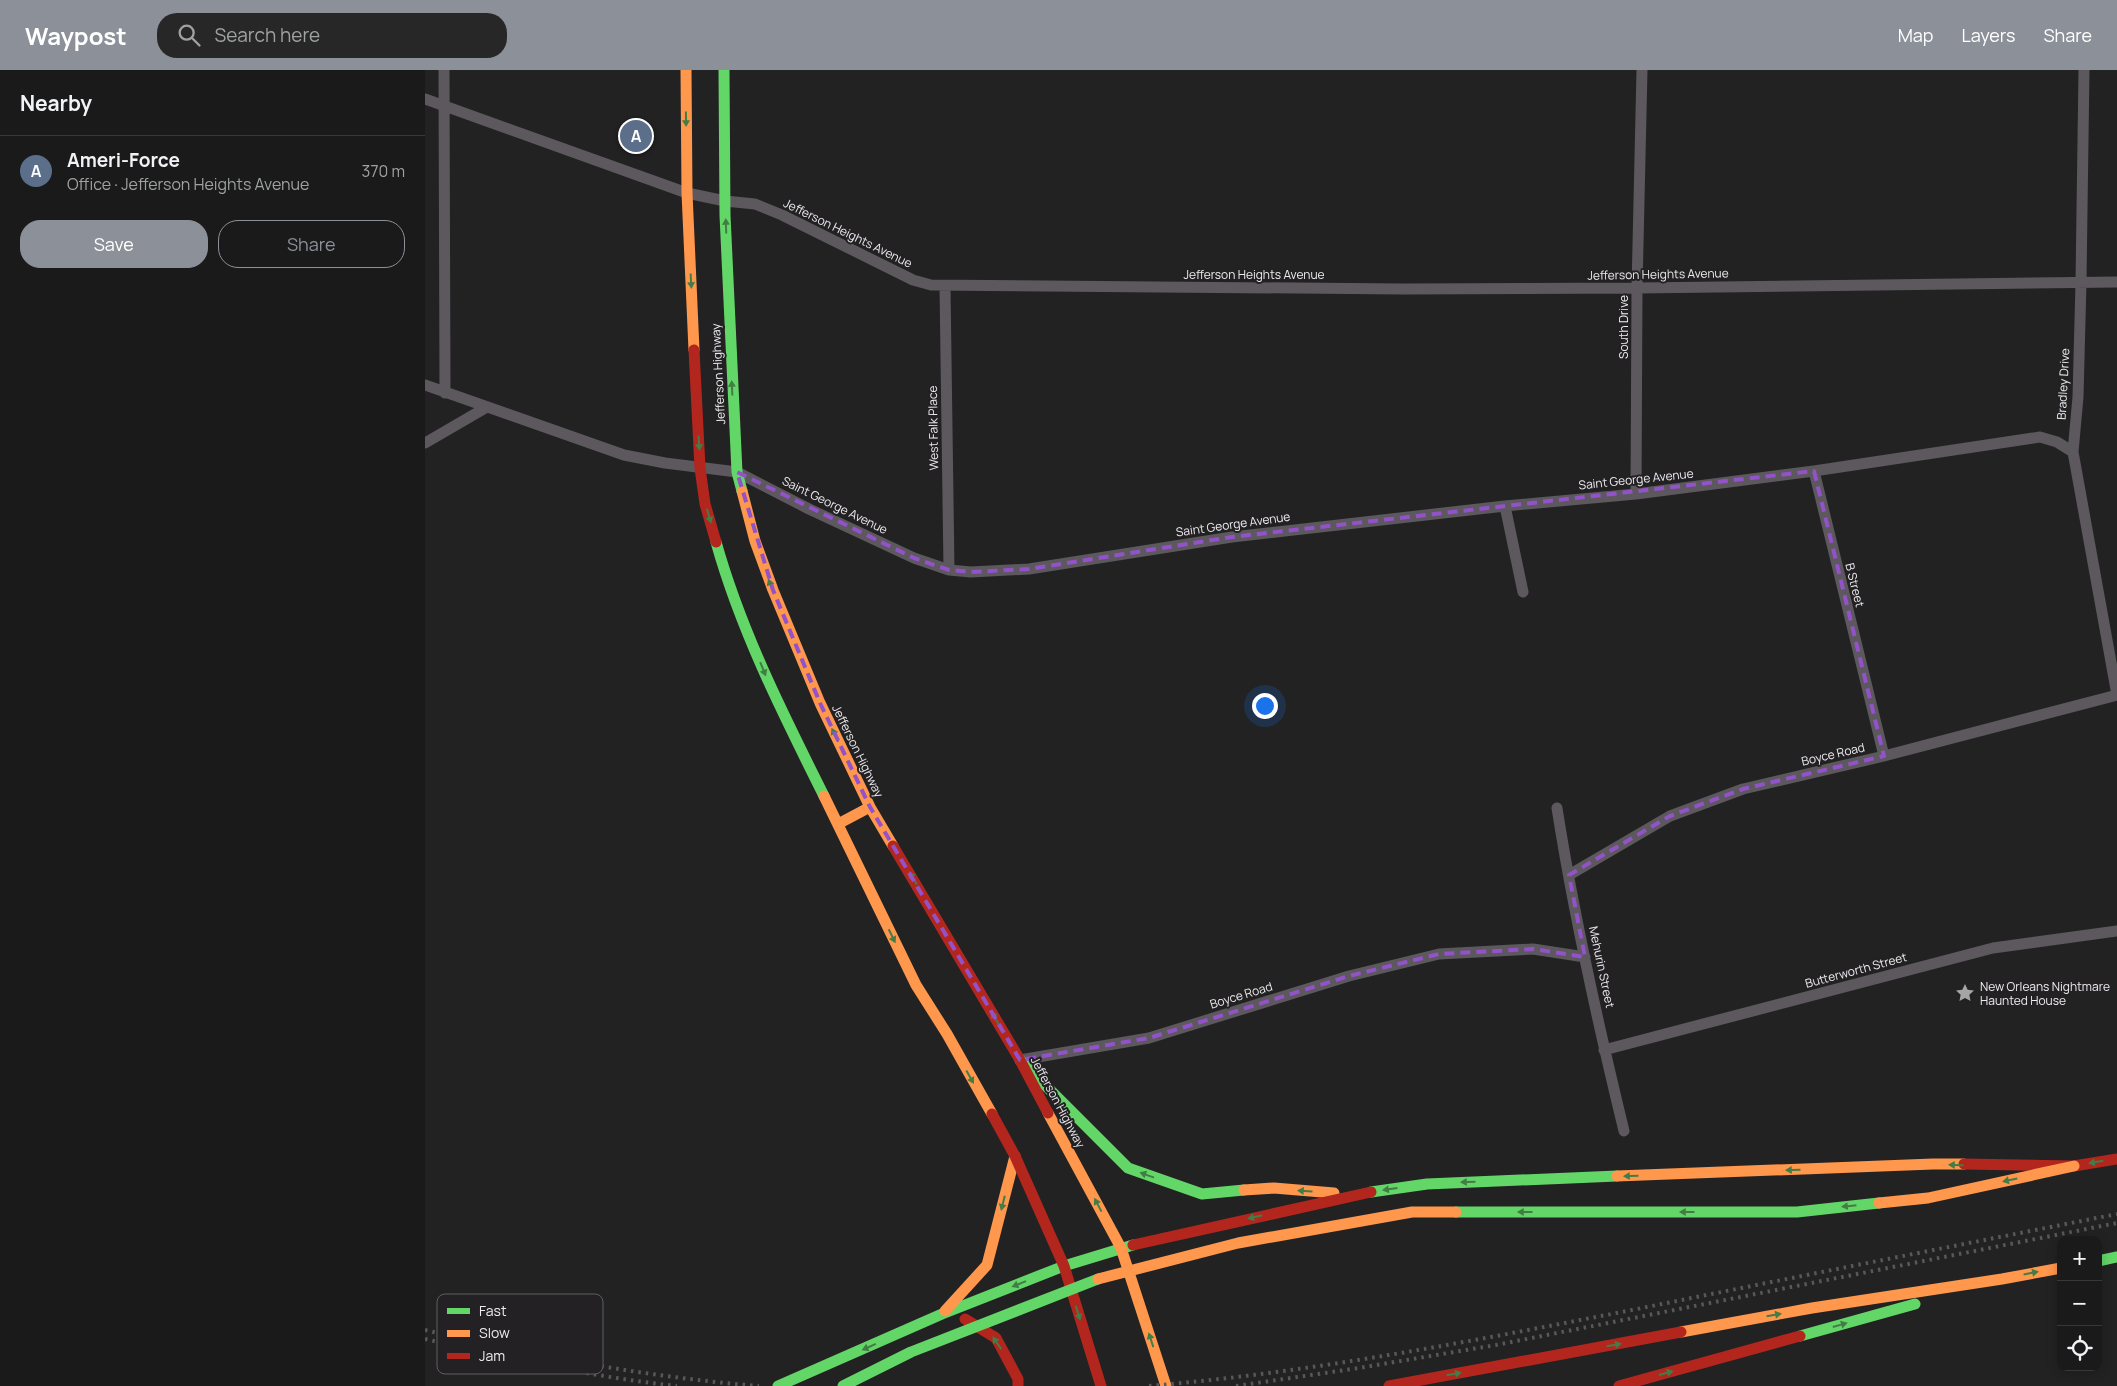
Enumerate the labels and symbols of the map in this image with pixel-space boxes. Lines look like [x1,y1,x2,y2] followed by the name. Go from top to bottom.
[683,111,691,127] one-way arrow
[620,117,652,155] pin: A
[781,194,915,272] street label: Jefferson Heights Avenue
[721,218,729,234] one-way arrow
[1587,264,1729,284] street label: Jefferson Heights Avenue
[1183,266,1325,283] street label: Jefferson Heights Avenue
[688,273,696,289] one-way arrow
[1615,295,1632,359] street label: South Drive
[707,322,729,425] street label: Jefferson Highway
[2053,348,2073,420] street label: Bradley Drive
[728,380,736,396] one-way arrow
[924,385,942,471] street label: West Falk Place
[696,436,704,452] one-way arrow
[1578,465,1694,493] street label: Saint George Avenue
[779,472,891,538] street label: Saint George Avenue
[705,508,713,523] one-way arrow
[1175,508,1291,540] street label: Saint George Avenue
[1841,561,1869,609] street label: B Street
[767,578,775,593] one-way arrow
[759,662,767,677] one-way arrow
[1252,693,1278,719] your location
[828,702,888,801] street label: Jefferson Highway
[831,728,839,742] one-way arrow
[1800,738,1866,770] street label: Boyce Road
[909,871,918,884] one-way arrow
[1585,925,1619,1010] street label: Mehurin Street
[888,929,896,943] one-way arrow
[1803,948,1909,992] street label: Butterworth Street
[1208,977,1274,1013] street label: Boyce Road
[1980,978,2110,1009] place label: New Orleans Nightmare Haunted House
[1954,982,1976,1004] place icon: New Orleans Nightmare Haunted House
[990,1011,1000,1025] one-way arrow
[1027,1053,1090,1151] street label: Jefferson Highway
[966,1070,975,1083] one-way arrow
[2087,1159,2103,1167] one-way arrow
[1947,1161,1963,1169] one-way arrow
[1785,1166,1801,1174] one-way arrow
[1139,1170,1154,1178] one-way arrow
[1623,1172,1639,1180] one-way arrow
[2002,1176,2017,1184] one-way arrow
[1460,1178,1476,1186] one-way arrow
[1382,1185,1398,1193] one-way arrow
[1297,1186,1313,1194] one-way arrow
[999,1196,1007,1211] one-way arrow
[1094,1198,1102,1212] one-way arrow
[1841,1202,1857,1210] one-way arrow
[1516,1208,1532,1216] one-way arrow
[1679,1208,1695,1216] one-way arrow
[1248,1213,1263,1221] one-way arrow
[2024,1269,2040,1277] one-way arrow
[1011,1280,1026,1288] one-way arrow
[437,1294,603,1374] legend
[479,1301,507,1320] text: Fast
[1075,1306,1083,1321] one-way arrow
[1766,1311,1782,1319] one-way arrow
[1832,1321,1847,1329] one-way arrow
[479,1323,510,1342] text: Slow
[1147,1332,1154,1347] one-way arrow
[992,1336,1002,1350] one-way arrow
[1607,1340,1623,1348] one-way arrow
[862,1343,876,1351] one-way arrow
[479,1346,505,1365] text: Jam
[1659,1369,1674,1377] one-way arrow
[1447,1370,1462,1378] one-way arrow

